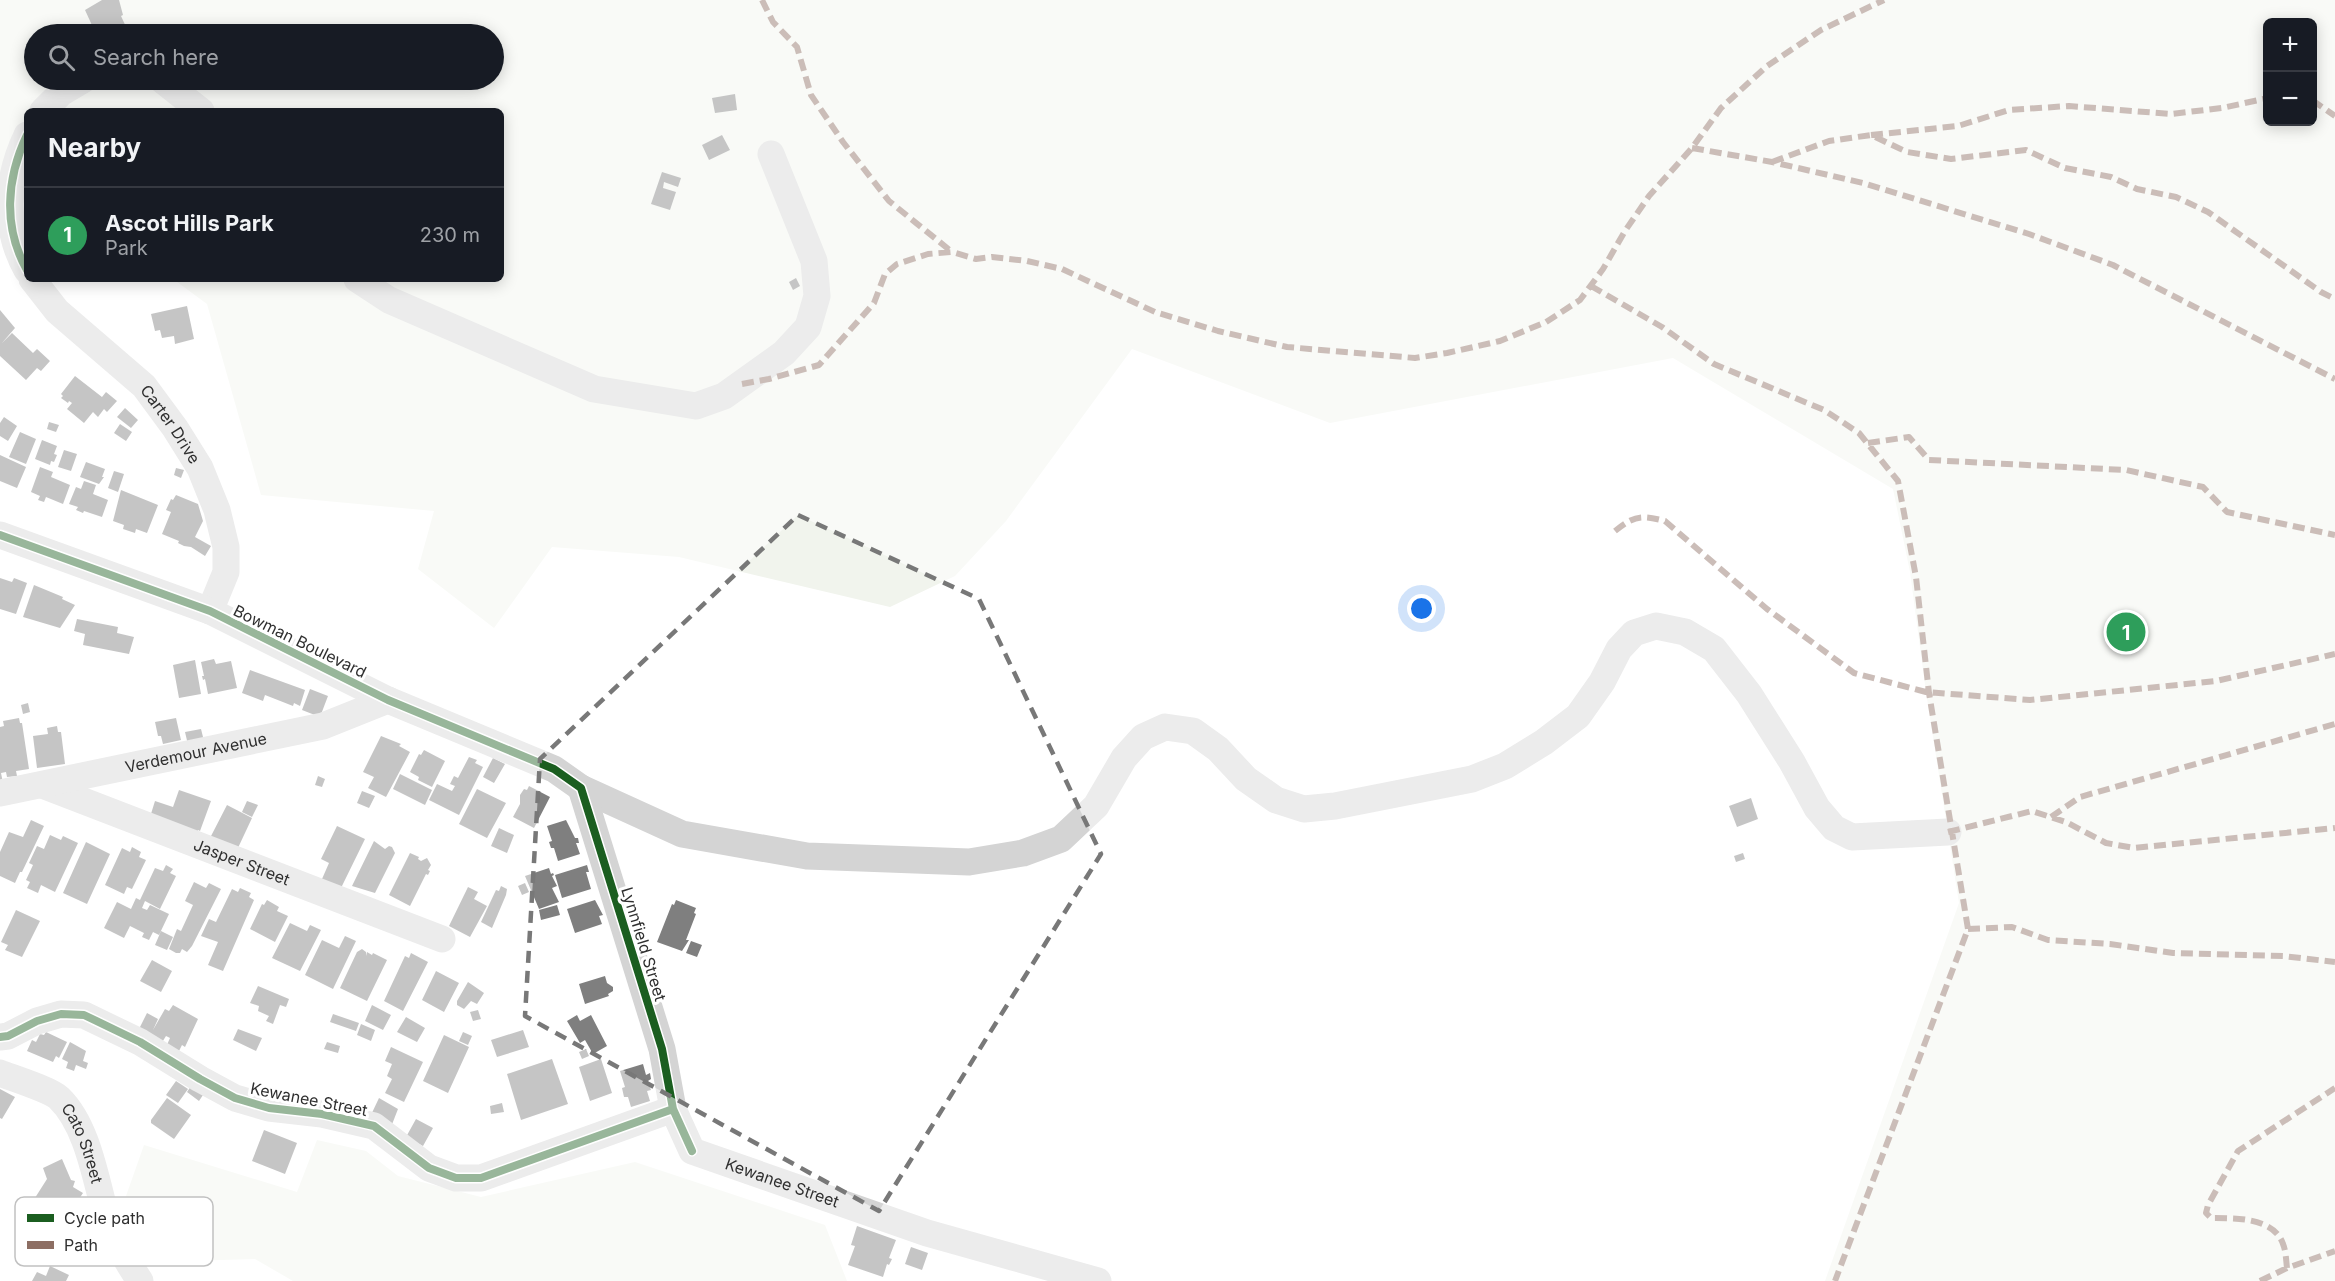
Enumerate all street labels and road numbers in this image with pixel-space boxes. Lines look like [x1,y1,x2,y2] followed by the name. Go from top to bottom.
[136,381,205,467] street label: Carter Drive
[230,600,370,682] street label: Bowman Boulevard
[123,728,268,777] street label: Verdemour Avenue
[191,834,293,889] street label: Jasper Street
[617,885,671,1003] street label: Lynnfield Street
[249,1078,369,1120] street label: Kewanee Street
[57,1099,107,1185] street label: Cato Street
[723,1153,842,1212] street label: Kewanee Street

